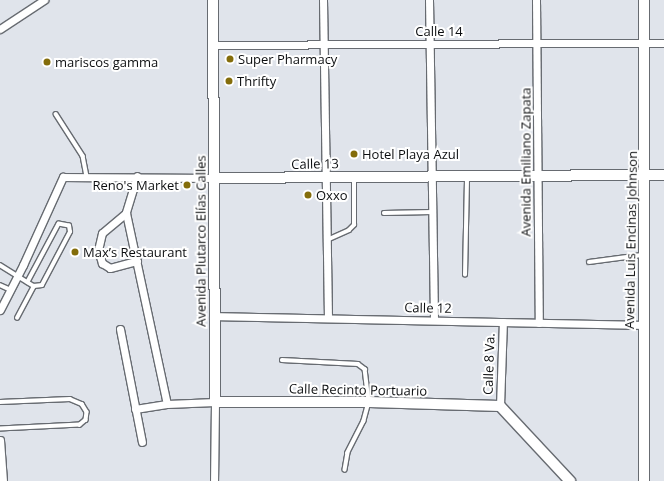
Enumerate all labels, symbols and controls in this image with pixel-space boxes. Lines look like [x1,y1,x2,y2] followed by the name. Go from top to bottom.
[415,23,463,39] street label: Calle 14
[238,51,337,67] place label: Super Pharmacy
[55,54,158,70] place label: mariscos gamma
[225,54,235,64] marker: Super Pharmacy
[42,57,52,67] marker: mariscos gamma
[237,73,276,89] place label: Thrifty
[224,76,234,86] marker: Thrifty
[518,87,534,237] street label: Avenida Emiliano Zapata
[362,146,459,162] place label: Hotel Playa Azul
[349,149,359,159] marker: Hotel Playa Azul
[622,151,640,329] street label: Avenida Luis Encinas Johnson
[193,155,209,327] street label: Avenida Plutarco Elías Calles
[291,156,339,172] street label: Calle 13
[92,177,179,193] place label: Reno's Market
[182,180,192,190] marker: Reno's Market
[316,187,348,203] place label: Oxxo
[303,190,313,200] marker: Oxxo
[83,244,187,260] place label: Max’s Restaurant
[70,247,80,257] marker: Max’s Restaurant
[404,300,452,316] street label: Calle 12
[480,333,498,395] street label: Calle 8 Va.
[289,381,427,399] street label: Calle Recinto Portuario

